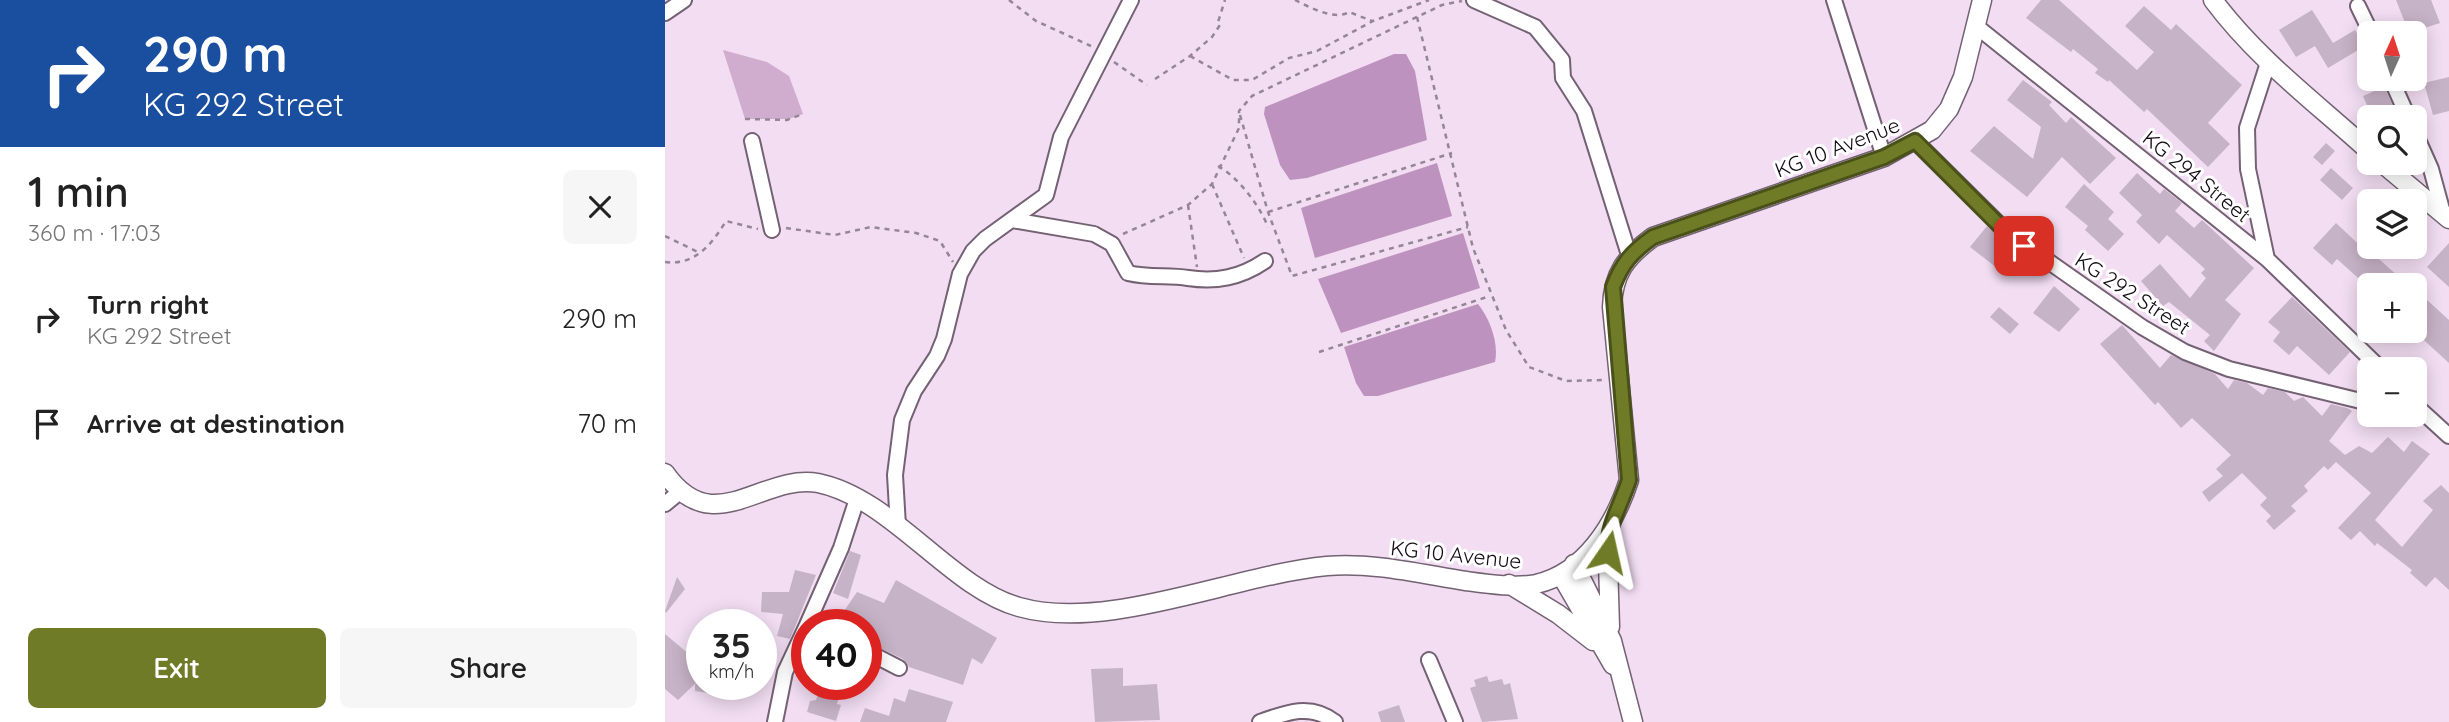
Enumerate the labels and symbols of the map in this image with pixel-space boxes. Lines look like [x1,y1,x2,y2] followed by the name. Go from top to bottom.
[2357,21,2427,91] north arrow
[1771,111,1903,183] street label: KG 10 Avenue
[2138,125,2256,227] street label: KG 294 Street
[1994,216,2054,276] pin
[2071,246,2195,340] street label: KG 292 Street
[1571,515,1645,589] position arrow
[1389,534,1523,574] street label: KG 10 Avenue
[791,609,882,700] speed limit sign: 40

